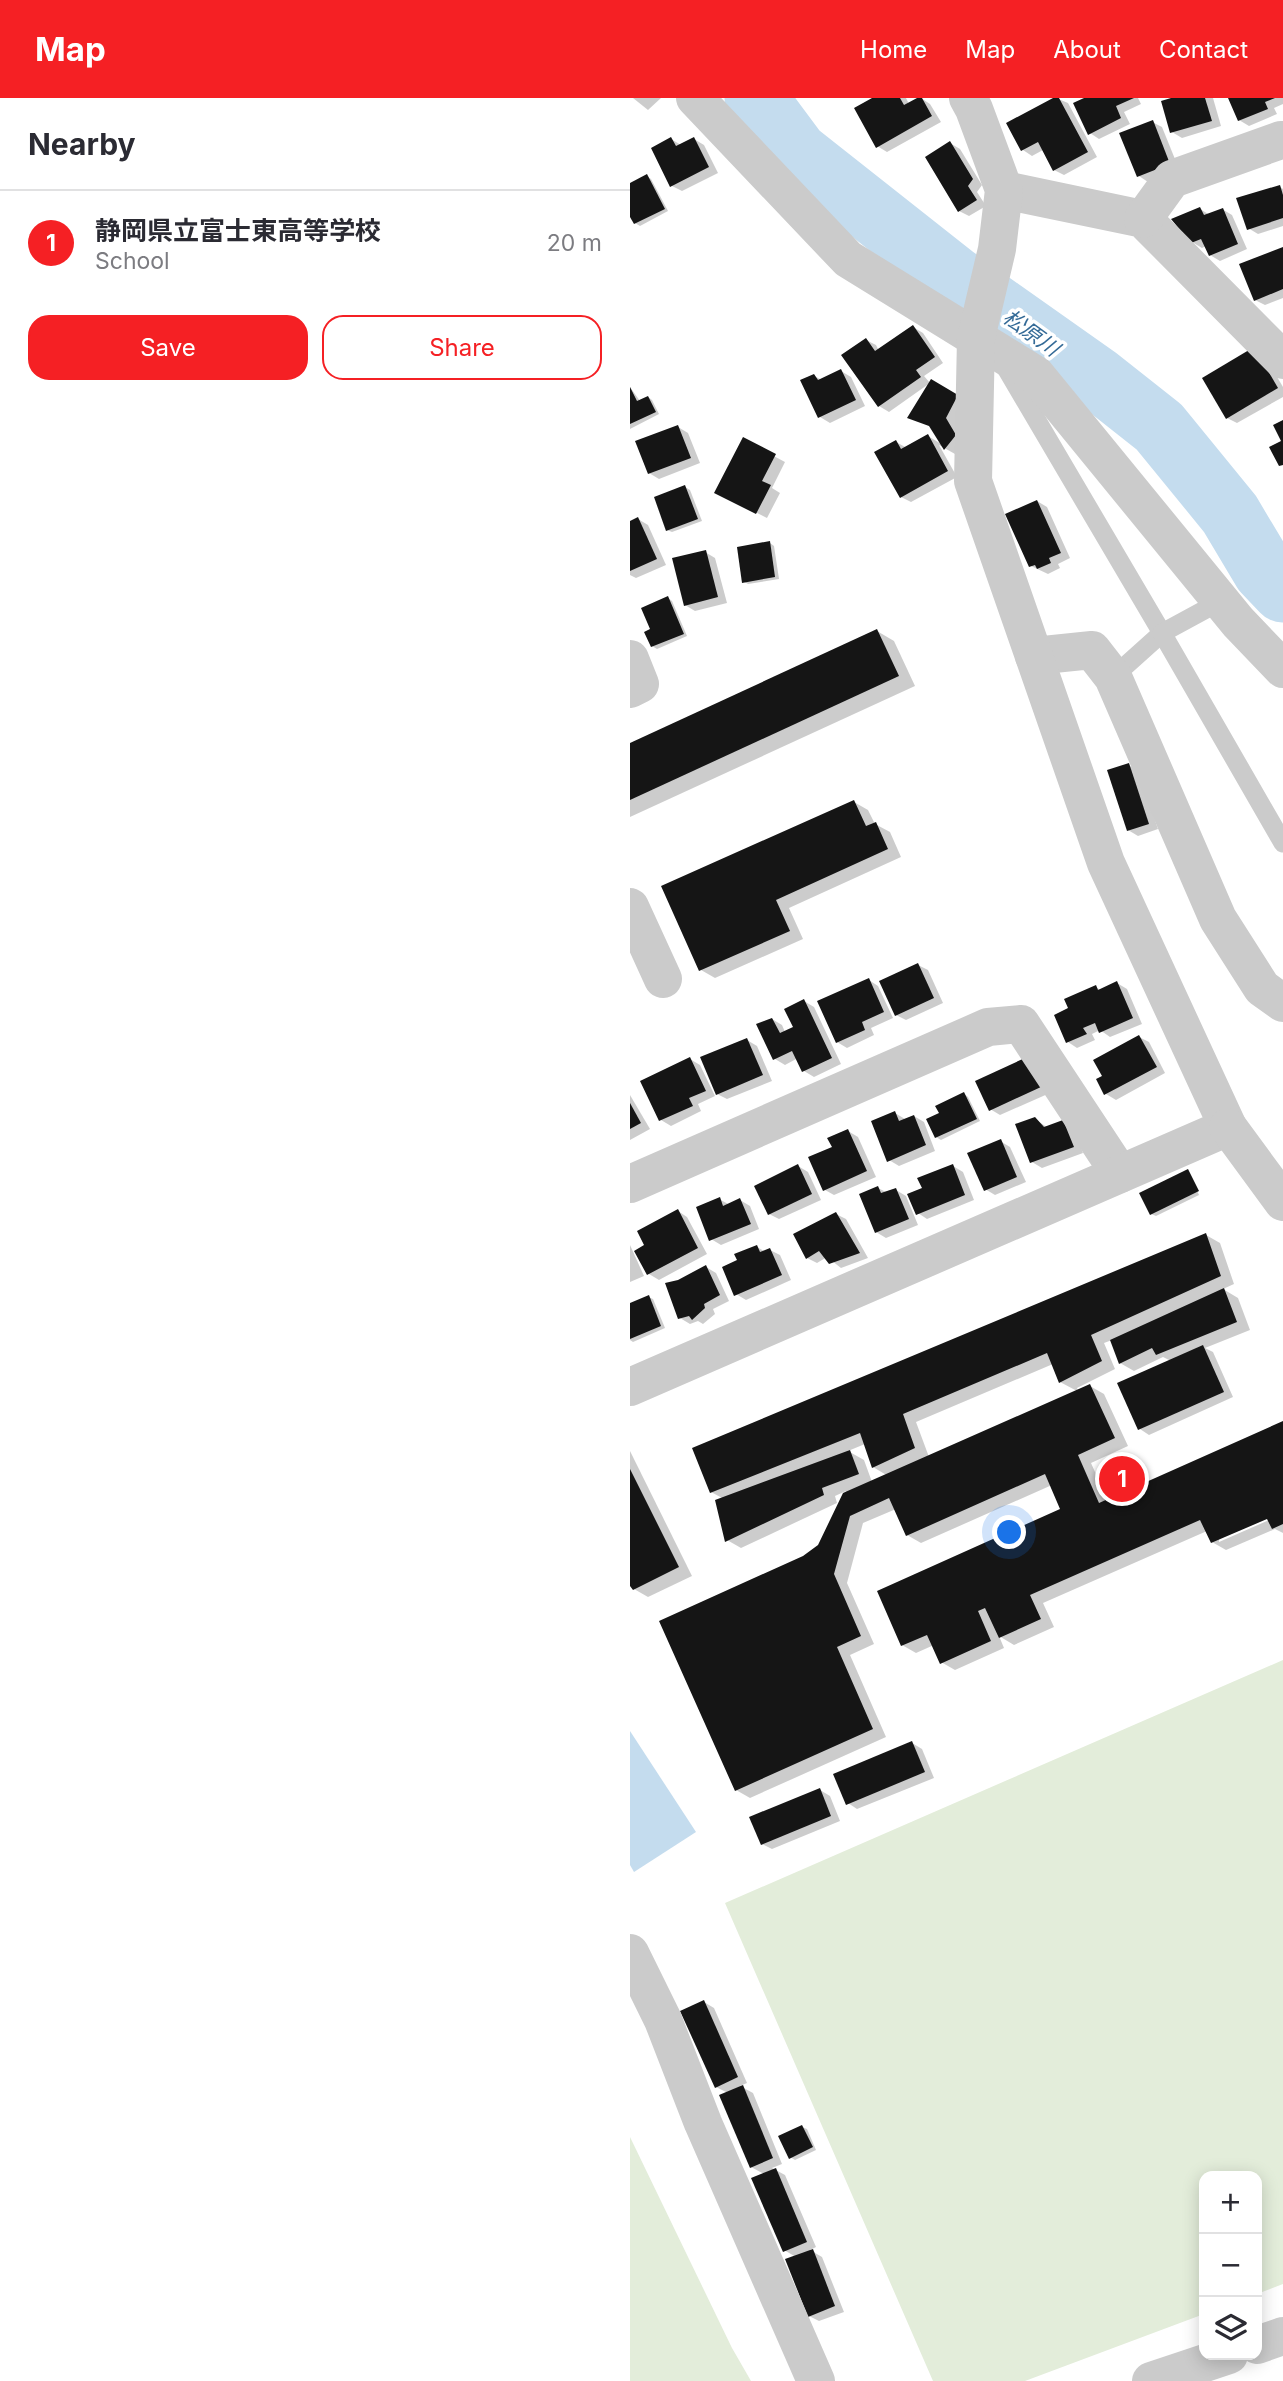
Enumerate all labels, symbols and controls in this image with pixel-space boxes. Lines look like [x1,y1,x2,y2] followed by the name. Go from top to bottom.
[35,29,106,69] text: Map
[860,35,927,64] text: Home
[965,35,1015,64] text: Map
[1053,35,1121,64] text: About
[1159,35,1248,64] text: Contact
[28,126,136,162] text: Nearby
[95,215,381,246] text: 静岡県立富士東高等学校
[46,229,56,257] text: 1
[547,229,602,257] text: 20 m
[95,247,170,275] text: School
[998,304,1066,362] water label: 松原川
[28,315,308,380] button: Save
[322,315,602,380] button: Share
[1099,1453,1145,1505] pin: 1
[992,1515,1026,1549] your location
[1199,2171,1262,2360] map controls
[1199,2171,1262,2234] button: +
[1199,2234,1262,2297] button: −
[1199,2297,1262,2360] button: layers

